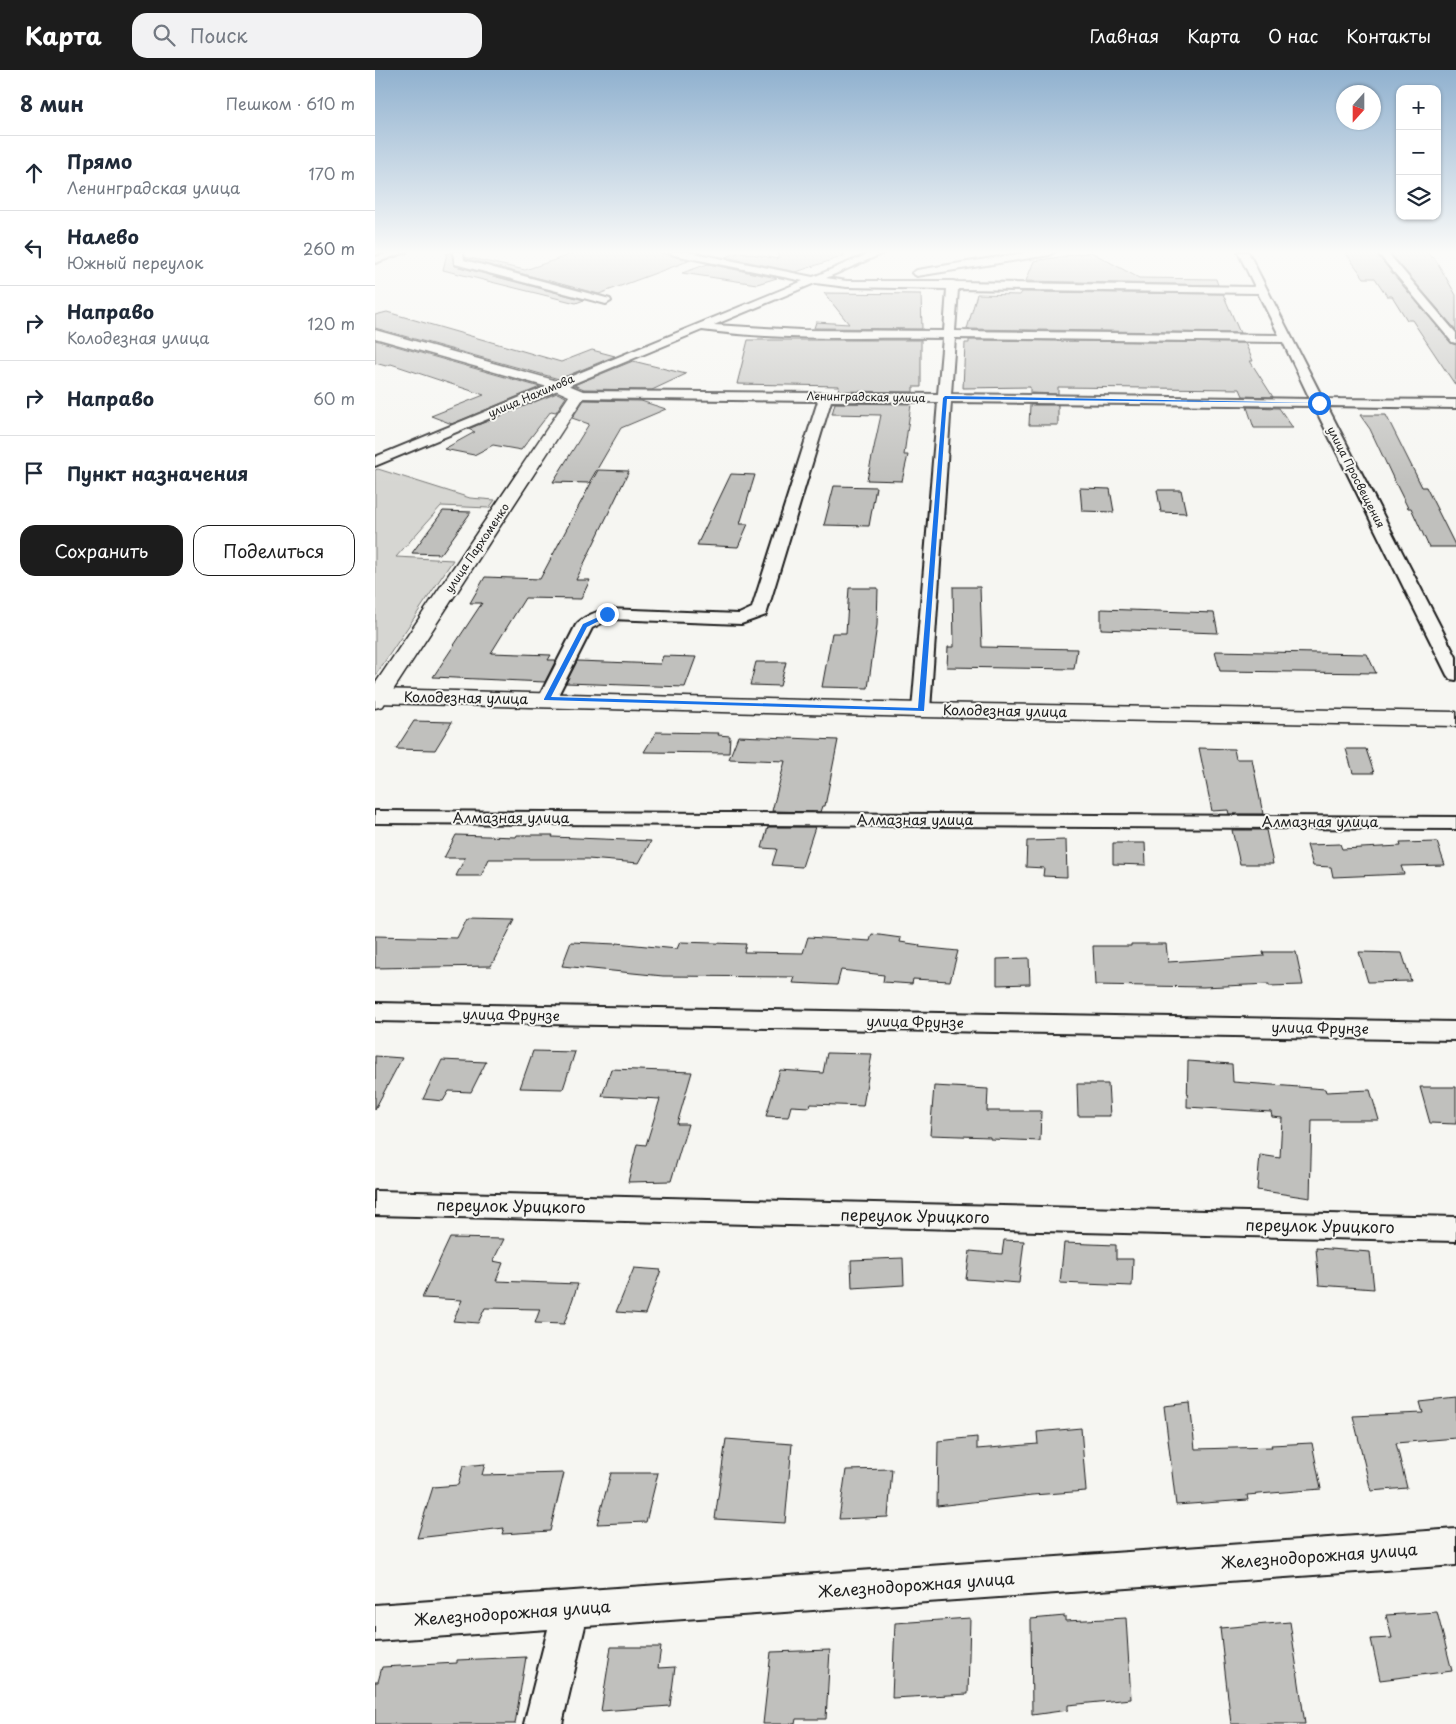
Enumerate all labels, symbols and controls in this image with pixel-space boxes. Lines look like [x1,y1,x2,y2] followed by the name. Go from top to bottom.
[132,13,482,58] search box
[25,17,102,53] text: Карта
[150,21,178,49] icon: search
[190,21,248,49] text: Поиск
[1090,22,1159,49] text: Главная
[1187,22,1240,49] text: Карта
[1268,22,1318,49] text: О нас
[1346,22,1431,49] text: Контакты
[1336,85,1381,130] north arrow
[1396,85,1441,220] map controls
[1396,85,1441,130] button: +
[20,87,84,119] text: 8 мин
[226,91,355,115] text: Пешком · 610 m
[1396,130,1441,175] button: −
[67,147,132,175] text: Прямо
[20,159,48,187] icon: ahead
[309,161,355,185] text: 170 m
[67,175,240,199] text: Ленинградская улица
[1396,175,1441,220] button: layers
[67,222,139,250] text: Налево
[20,234,48,262] icon: left
[303,236,355,260] text: 260 m
[67,250,204,274] text: Южный переулок
[67,297,154,325] text: Направо
[20,309,48,337] icon: right
[308,311,355,335] text: 120 m
[67,325,209,349] text: Колодезная улица
[485,370,577,421] street label: улица Нахимова
[20,384,48,412] icon: right
[67,384,154,412] text: Направо
[313,386,355,410] text: 60 m
[806,387,926,406] street label: Ленинградская улица
[1308,392,1331,415] route start
[1323,423,1389,531] street label: улица Просвещения
[20,459,48,487] icon: arrive
[67,459,248,487] text: Пункт назначения
[440,500,513,596] street label: улица Пархоменко
[20,525,183,576] button: Сохранить
[193,525,355,576] button: Поделиться
[596,603,619,626] route end
[404,686,529,709] street label: Колодезная улица
[943,699,1068,722] street label: Колодезная улица
[453,807,569,828] street label: Алмазная улица
[857,809,973,830] street label: Алмазная улица
[1262,811,1378,832] street label: Алмазная улица
[462,1003,560,1026] street label: улица Фрунзе
[866,1010,964,1033] street label: улица Фрунзе
[1271,1016,1369,1039] street label: улица Фрунзе
[436,1192,586,1218] street label: переулок Урицкого
[840,1202,990,1228] street label: переулок Урицкого
[1245,1212,1395,1238] street label: переулок Урицкого
[1220,1536,1418,1574] street label: Железнодорожная улица
[817,1565,1015,1603] street label: Железнодорожная улица
[413,1593,611,1631] street label: Железнодорожная улица

